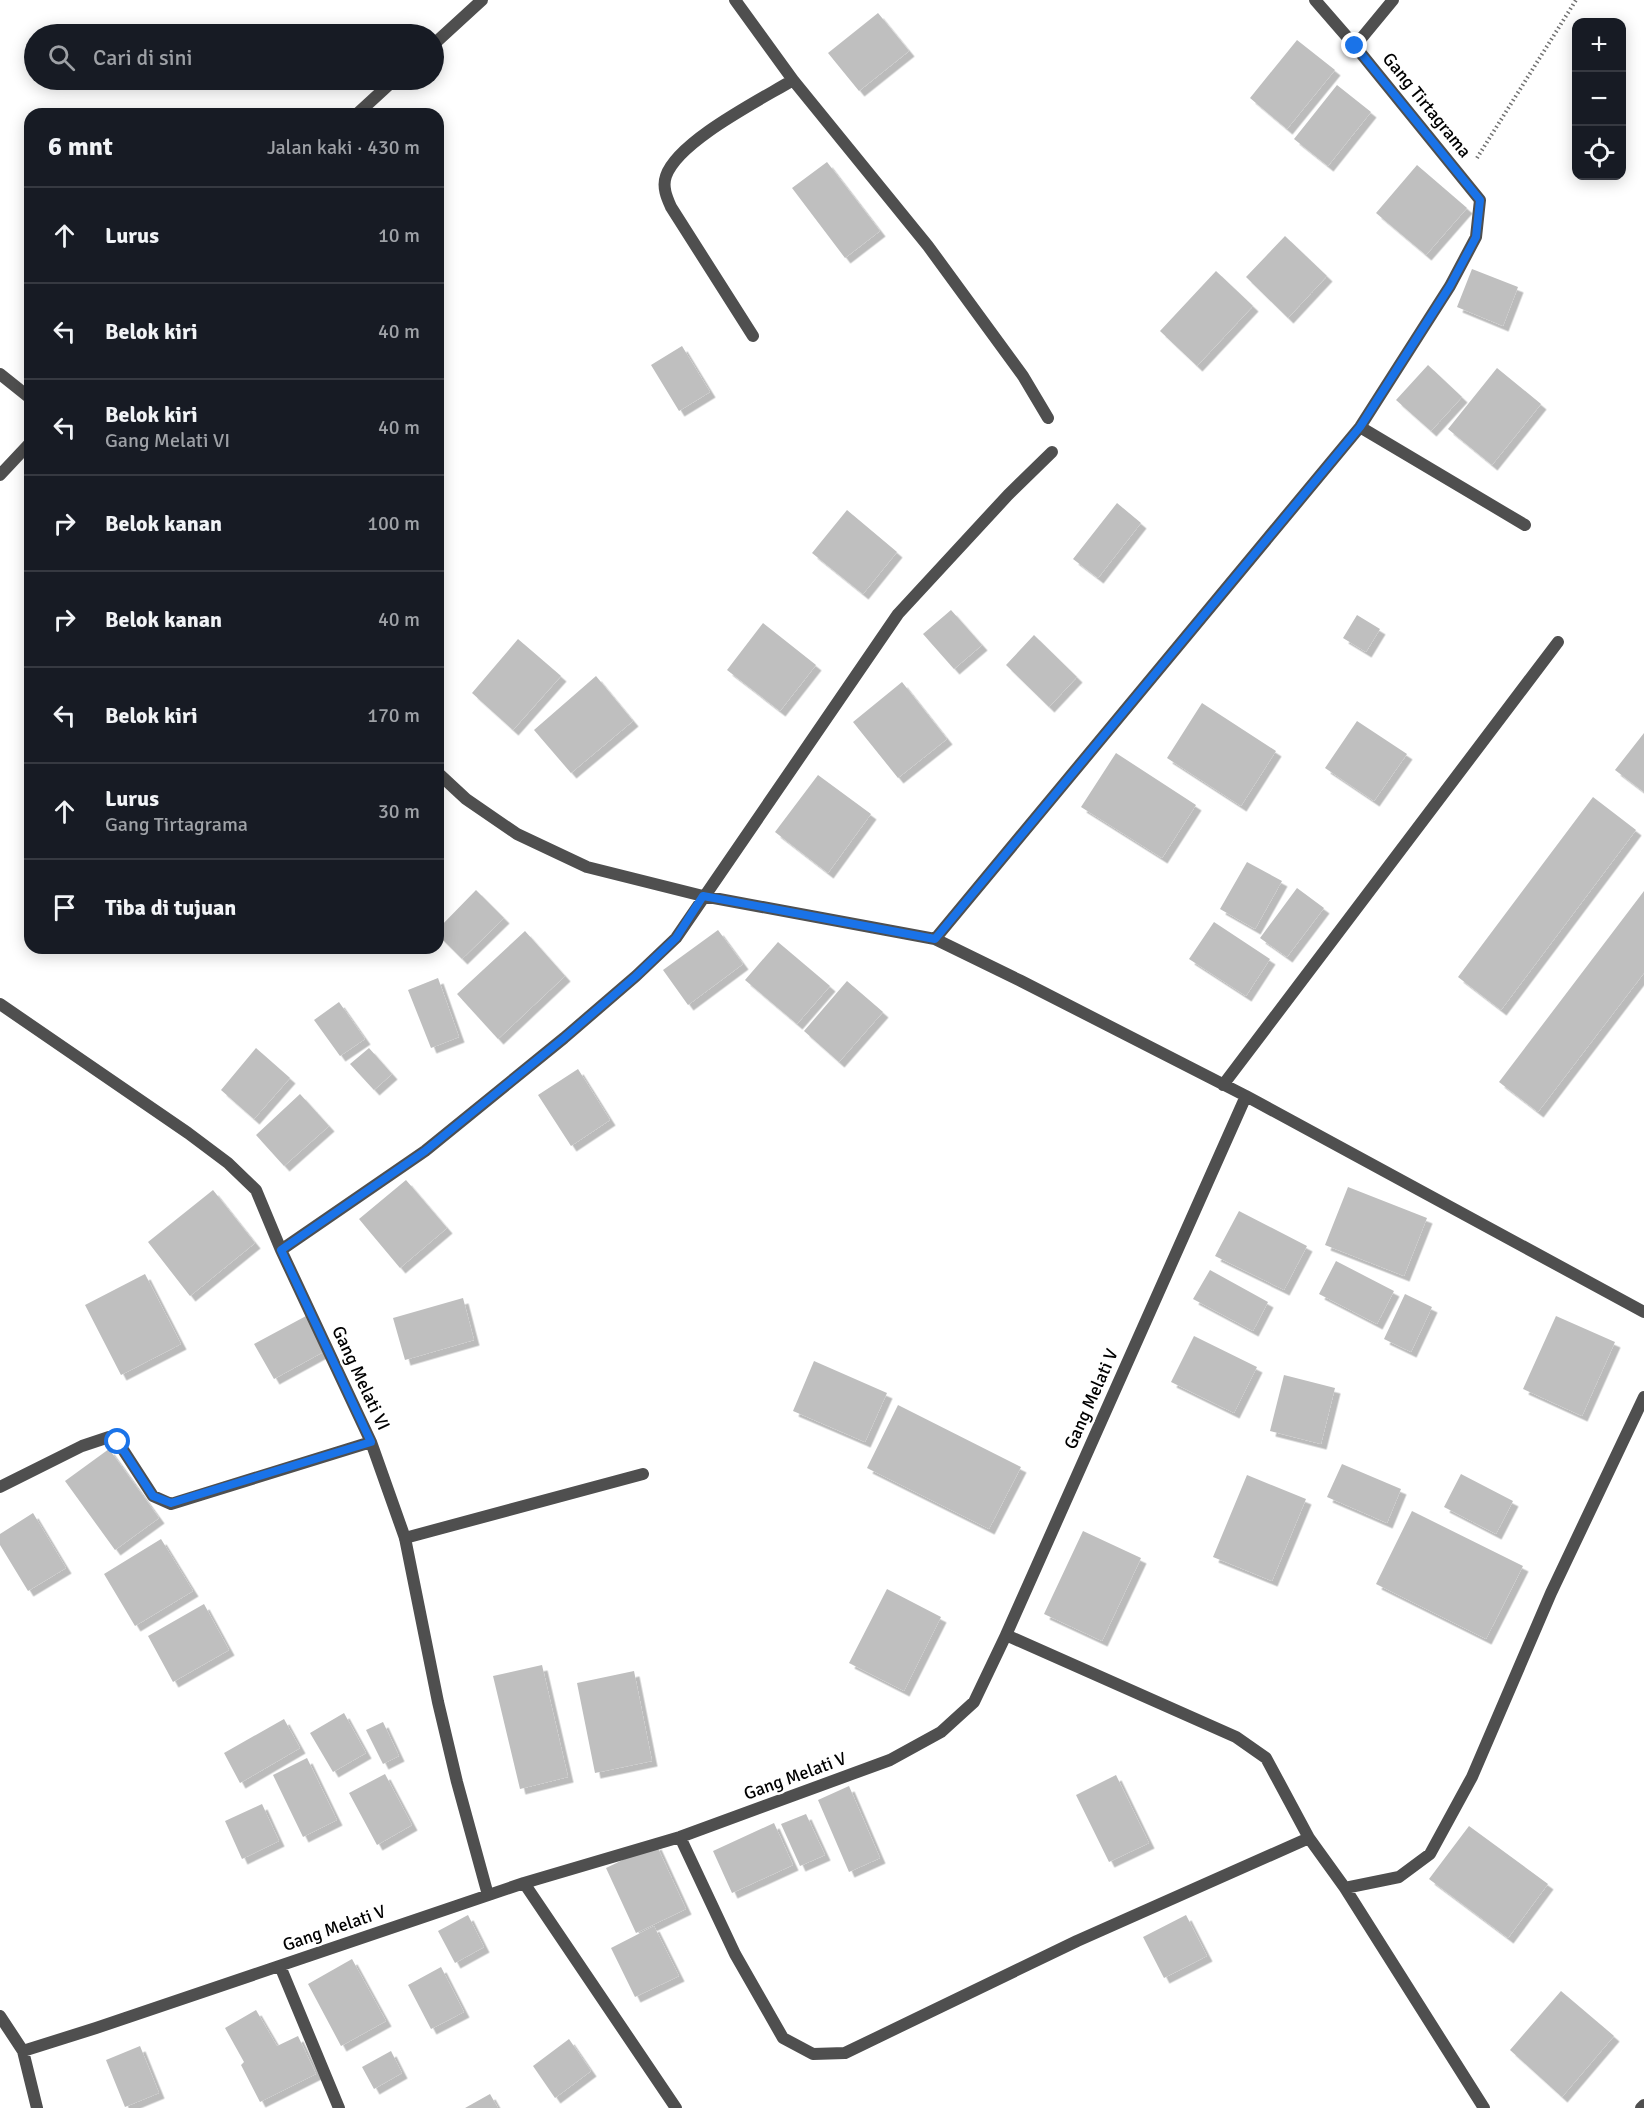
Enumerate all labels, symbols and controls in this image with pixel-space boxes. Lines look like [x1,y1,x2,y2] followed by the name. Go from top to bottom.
[1572,18,1626,180] map controls
[1572,18,1626,72] button: +
[24,24,444,90] search box
[1341,32,1367,58] route end
[45,41,78,74] icon: search
[93,44,193,71] text: Cari di sini
[1378,48,1476,162] street label: Gang Tirtagrama
[1572,72,1626,126] button: −
[1572,126,1626,180] button: locate
[48,131,113,163] text: 6 mnt
[267,135,420,160] text: Jalan kaki · 430 m
[48,219,81,252] icon: ahead
[105,222,159,249] text: Lurus
[378,223,420,248] text: 10 m
[48,315,81,348] icon: left
[105,318,198,345] text: Belok kiri
[378,319,420,344] text: 40 m
[105,401,198,428] text: Belok kiri
[48,411,81,444] icon: left
[378,415,420,440] text: 40 m
[105,428,230,453] text: Gang Melati VI
[48,507,81,540] icon: right
[105,510,222,537] text: Belok kanan
[367,511,420,536] text: 100 m
[48,603,81,636] icon: right
[105,606,222,633] text: Belok kanan
[378,607,420,632] text: 40 m
[48,699,81,732] icon: left
[105,702,198,729] text: Belok kiri
[367,703,420,728] text: 170 m
[105,785,159,812] text: Lurus
[48,795,81,828] icon: ahead
[378,799,420,824] text: 30 m
[105,812,248,837] text: Gang Tirtagrama
[48,891,81,924] icon: arrive
[105,894,236,921] text: Tiba di tujuan
[327,1322,395,1434] street label: Gang Melati VI
[1059,1345,1123,1453] street label: Gang Melati V
[104,1428,130,1454] route start
[741,1747,850,1805] street label: Gang Melati V
[280,1900,389,1956] street label: Gang Melati V

